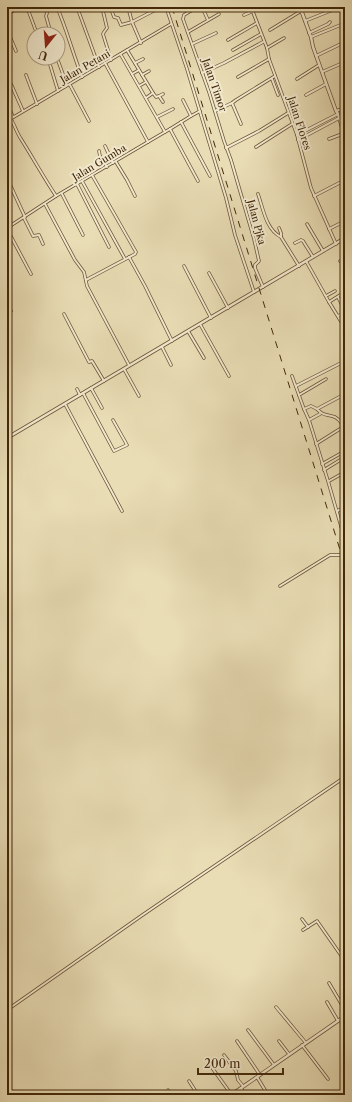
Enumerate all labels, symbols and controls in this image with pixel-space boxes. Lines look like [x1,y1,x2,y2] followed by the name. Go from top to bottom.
[26,26,66,66] north arrow
[56,47,113,87] street label: Jalan Petani
[37,48,49,64] text: U
[199,55,230,114] street label: Jalan Timor
[284,93,314,152] street label: Jalan Flores
[68,141,129,185] street label: Jalan Gumba
[244,196,269,247] street label: Jalan Pjka
[198,1050,283,1076] scale bar
[204,1056,241,1071] text: 200 m

